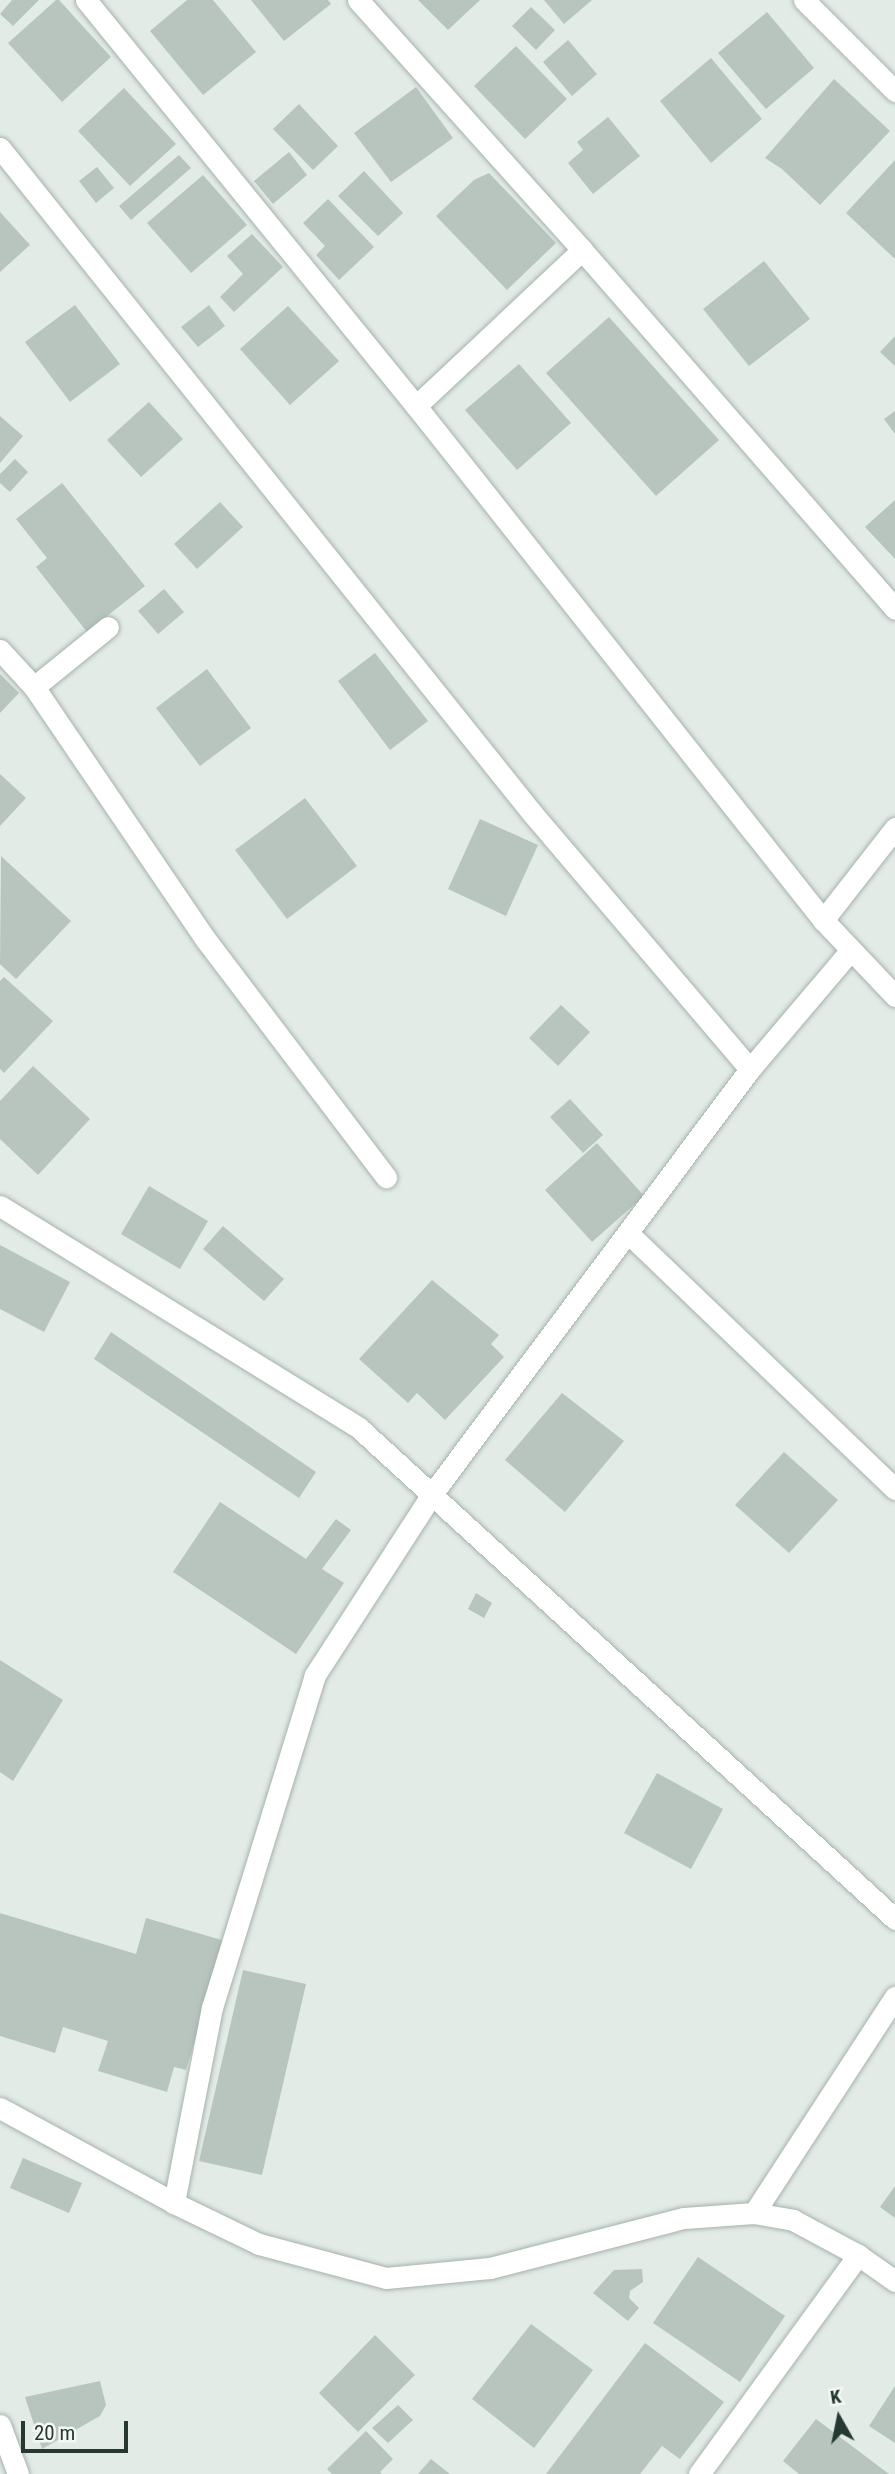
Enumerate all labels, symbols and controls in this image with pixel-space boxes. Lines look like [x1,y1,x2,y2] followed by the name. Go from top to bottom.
[804,2383,874,2453] north arrow
[829,2385,843,2409] text: K
[24,2408,131,2452] scale bar
[34,2421,75,2445] text: 20 m

